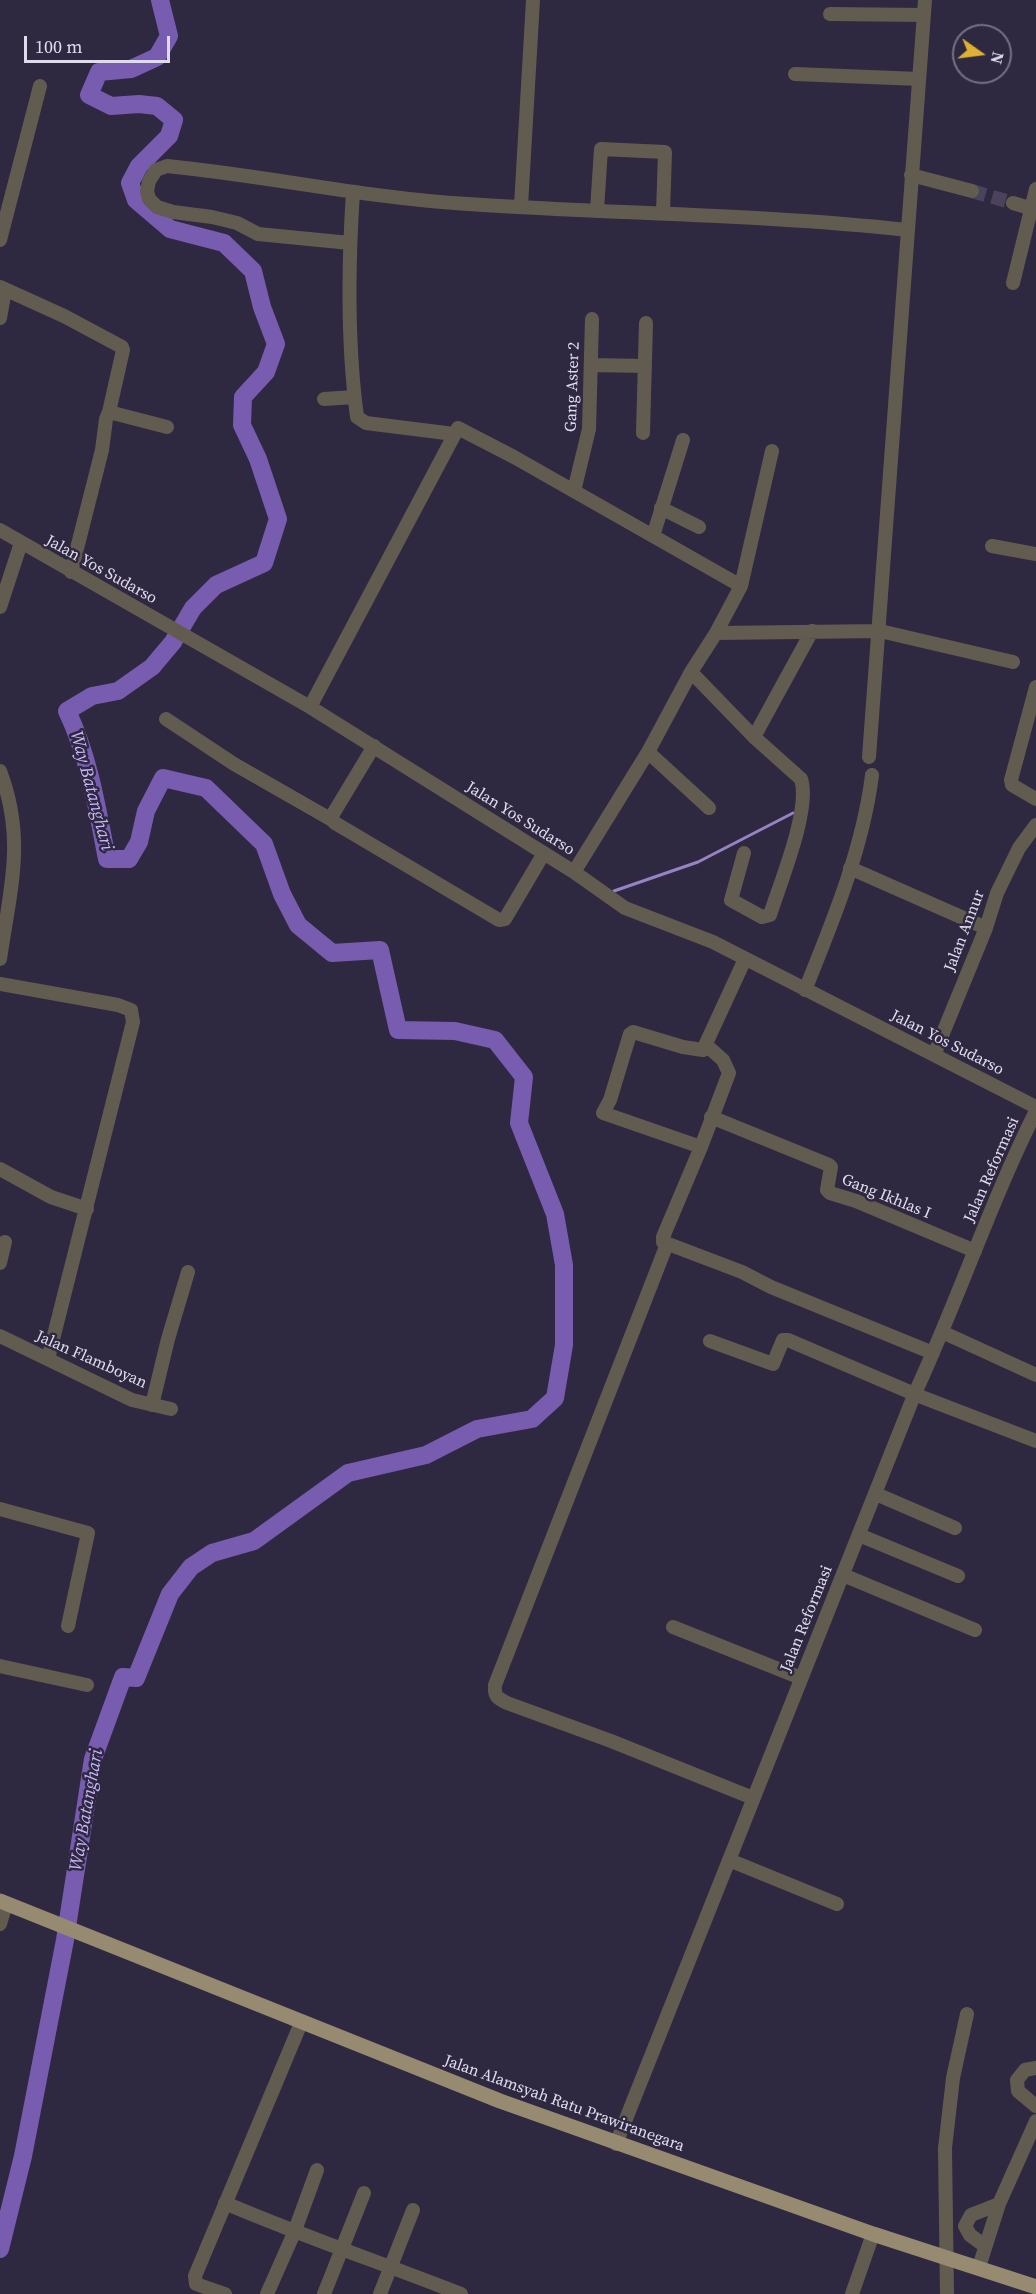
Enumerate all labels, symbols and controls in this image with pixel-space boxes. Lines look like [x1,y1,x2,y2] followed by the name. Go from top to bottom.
[27,24,172,62] scale bar
[952,24,1012,84] north arrow
[35,34,82,59] text: 100 m
[985,50,1010,66] text: N
[562,342,584,432] street label: Gang Aster 2
[42,531,160,609] street label: Jalan Yos Sudarso
[65,729,117,853] water label: Way Batanghari
[462,778,578,860] street label: Jalan Yos Sudarso
[941,887,989,975] street label: Jalan Annur
[887,1006,1007,1080] street label: Jalan Yos Sudarso
[960,1114,1024,1226] street label: Jalan Reformasi
[839,1170,933,1224] street label: Gang Ikhlas I
[32,1327,150,1393] street label: Jalan Flamboyan
[777,1563,837,1675] street label: Jalan Reformasi
[66,1748,108,1872] water label: Way Batanghari
[441,2051,687,2157] street label: Jalan Alamsyah Ratu Prawiranegara

